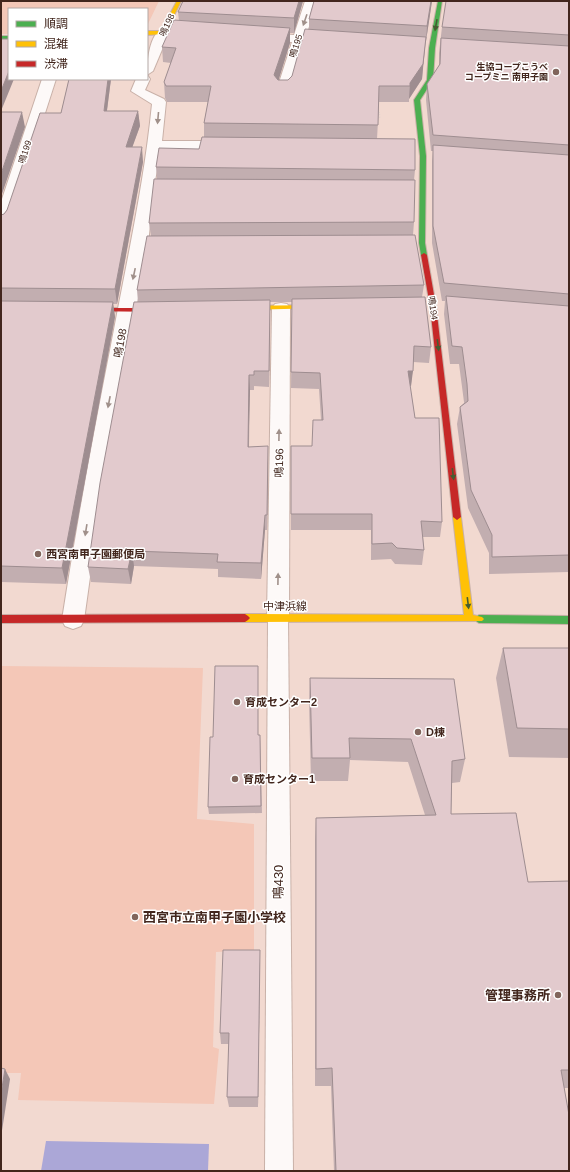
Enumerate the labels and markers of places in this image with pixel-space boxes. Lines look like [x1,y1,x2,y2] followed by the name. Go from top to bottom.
[465,62,548,82] place label: 生協コープこうべ コープミニ 南甲子園
[551,67,561,77] marker: 生協コープこうべ コープミニ 南甲子園
[46,548,145,560] place label: 西宮南甲子園郵便局
[33,549,43,559] marker: 西宮南甲子園郵便局
[245,696,317,708] place label: 育成センター2
[232,697,242,707] marker: 育成センター2
[426,726,445,738] place label: D棟
[413,727,423,737] marker: D棟
[243,773,315,785] place label: 育成センター1
[230,774,240,784] marker: 育成センター1
[143,910,286,925] place label: 西宮市立南甲子園小学校
[130,912,140,922] marker: 西宮市立南甲子園小学校
[485,988,550,1003] place label: 管理事務所
[553,990,563,1000] marker: 管理事務所

